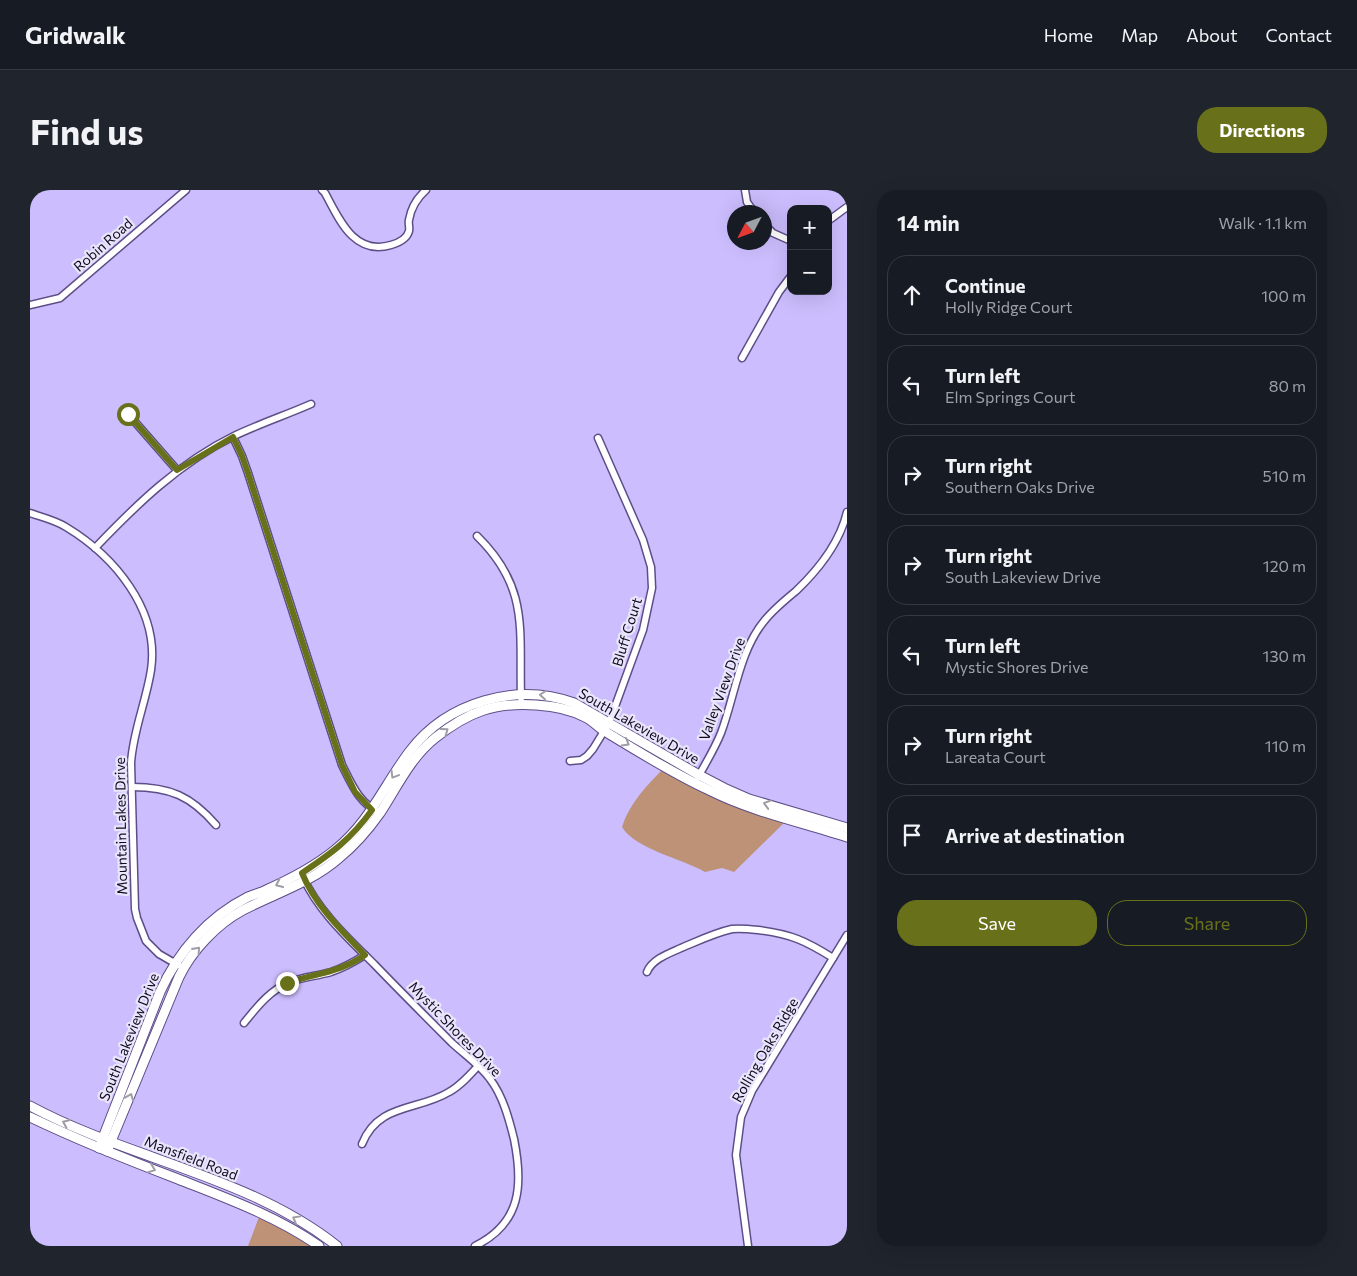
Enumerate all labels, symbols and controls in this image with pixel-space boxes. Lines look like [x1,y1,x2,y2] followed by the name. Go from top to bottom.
[25,20,126,49] text: Gridwalk
[1044,24,1093,46] text: Home
[1121,24,1158,46] text: Map
[1186,24,1238,46] text: About
[1266,24,1332,46] text: Contact
[1197,107,1327,153] button: Directions
[30,109,144,152] text: Find us
[727,205,772,250] north arrow
[787,205,832,295] map controls
[787,205,832,250] button: +
[897,210,960,235] text: 14 min
[1219,213,1307,232] text: Walk · 1.1 km
[70,214,136,275] street label: Robin Road
[787,250,832,295] button: −
[945,274,1025,297] text: Continue
[898,281,926,309] icon: ahead
[1261,286,1306,305] text: 100 m
[945,297,1073,316] text: Holly Ridge Court
[945,364,1020,387] text: Turn left
[898,371,926,399] icon: left
[1269,376,1306,395] text: 80 m
[945,387,1076,406] text: Elm Springs Court
[117,403,140,426] route start
[945,454,1032,477] text: Turn right
[898,461,926,489] icon: right
[1263,466,1306,485] text: 510 m
[945,477,1095,496] text: Southern Oaks Drive
[945,544,1032,567] text: Turn right
[898,551,926,579] icon: right
[1263,556,1306,575] text: 120 m
[945,567,1101,586] text: South Lakeview Drive
[608,595,645,668] street label: Bluff Court
[945,634,1020,657] text: Turn left
[695,635,748,743] street label: Valley View Drive
[898,641,926,669] icon: left
[1263,646,1306,665] text: 130 m
[945,657,1089,676] text: Mystic Shores Drive
[576,684,703,767] street label: South Lakeview Drive
[539,690,547,701] one-way arrow
[945,724,1032,747] text: Turn right
[439,728,448,737] one-way arrow
[898,731,926,759] icon: right
[1265,736,1306,755] text: 110 m
[620,737,629,747] one-way arrow
[945,747,1046,766] text: Lareata Court
[111,757,130,895] street label: Mountain Lakes Drive
[391,770,401,779] one-way arrow
[763,800,771,810] one-way arrow
[898,821,926,849] icon: arrive
[945,824,1125,847] text: Arrive at destination
[275,878,284,888] one-way arrow
[897,900,1097,946] button: Save
[1107,900,1307,946] button: Share
[191,946,200,955] one-way arrow
[95,970,162,1103] street label: South Lakeview Drive
[276,972,299,995] route end
[406,978,505,1080] street label: Mystic Shores Drive
[728,995,801,1105] street label: Rolling Oaks Ridge
[123,1093,134,1102] one-way arrow
[62,1118,71,1129] one-way arrow
[142,1132,240,1183] street label: Mansfield Road
[147,1163,156,1173] one-way arrow
[293,1215,302,1225] one-way arrow

